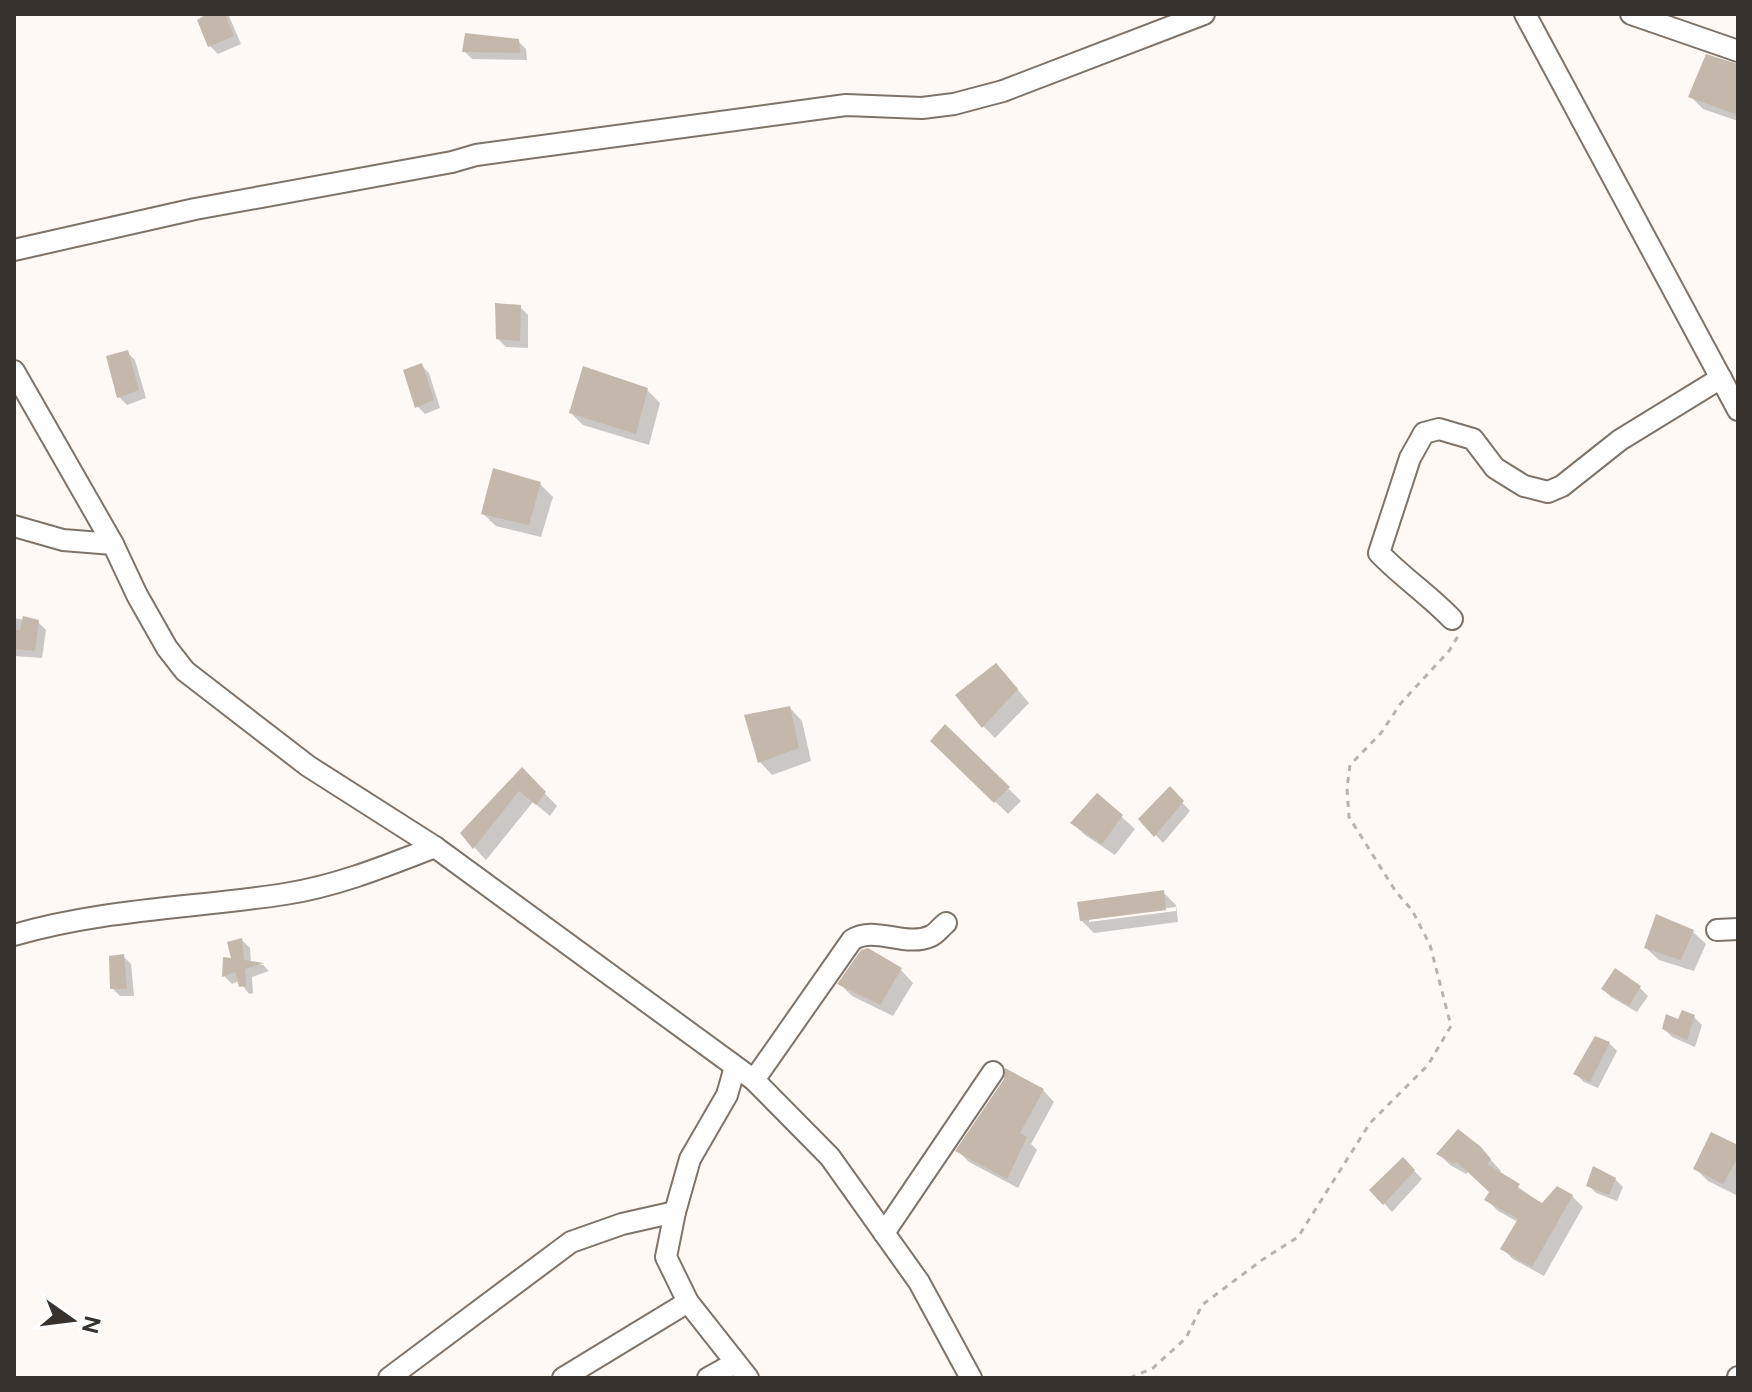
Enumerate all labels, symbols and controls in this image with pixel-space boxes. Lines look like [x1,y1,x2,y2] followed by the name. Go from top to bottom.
[32,1280,112,1360] north arrow
[77,1313,106,1336] text: N

